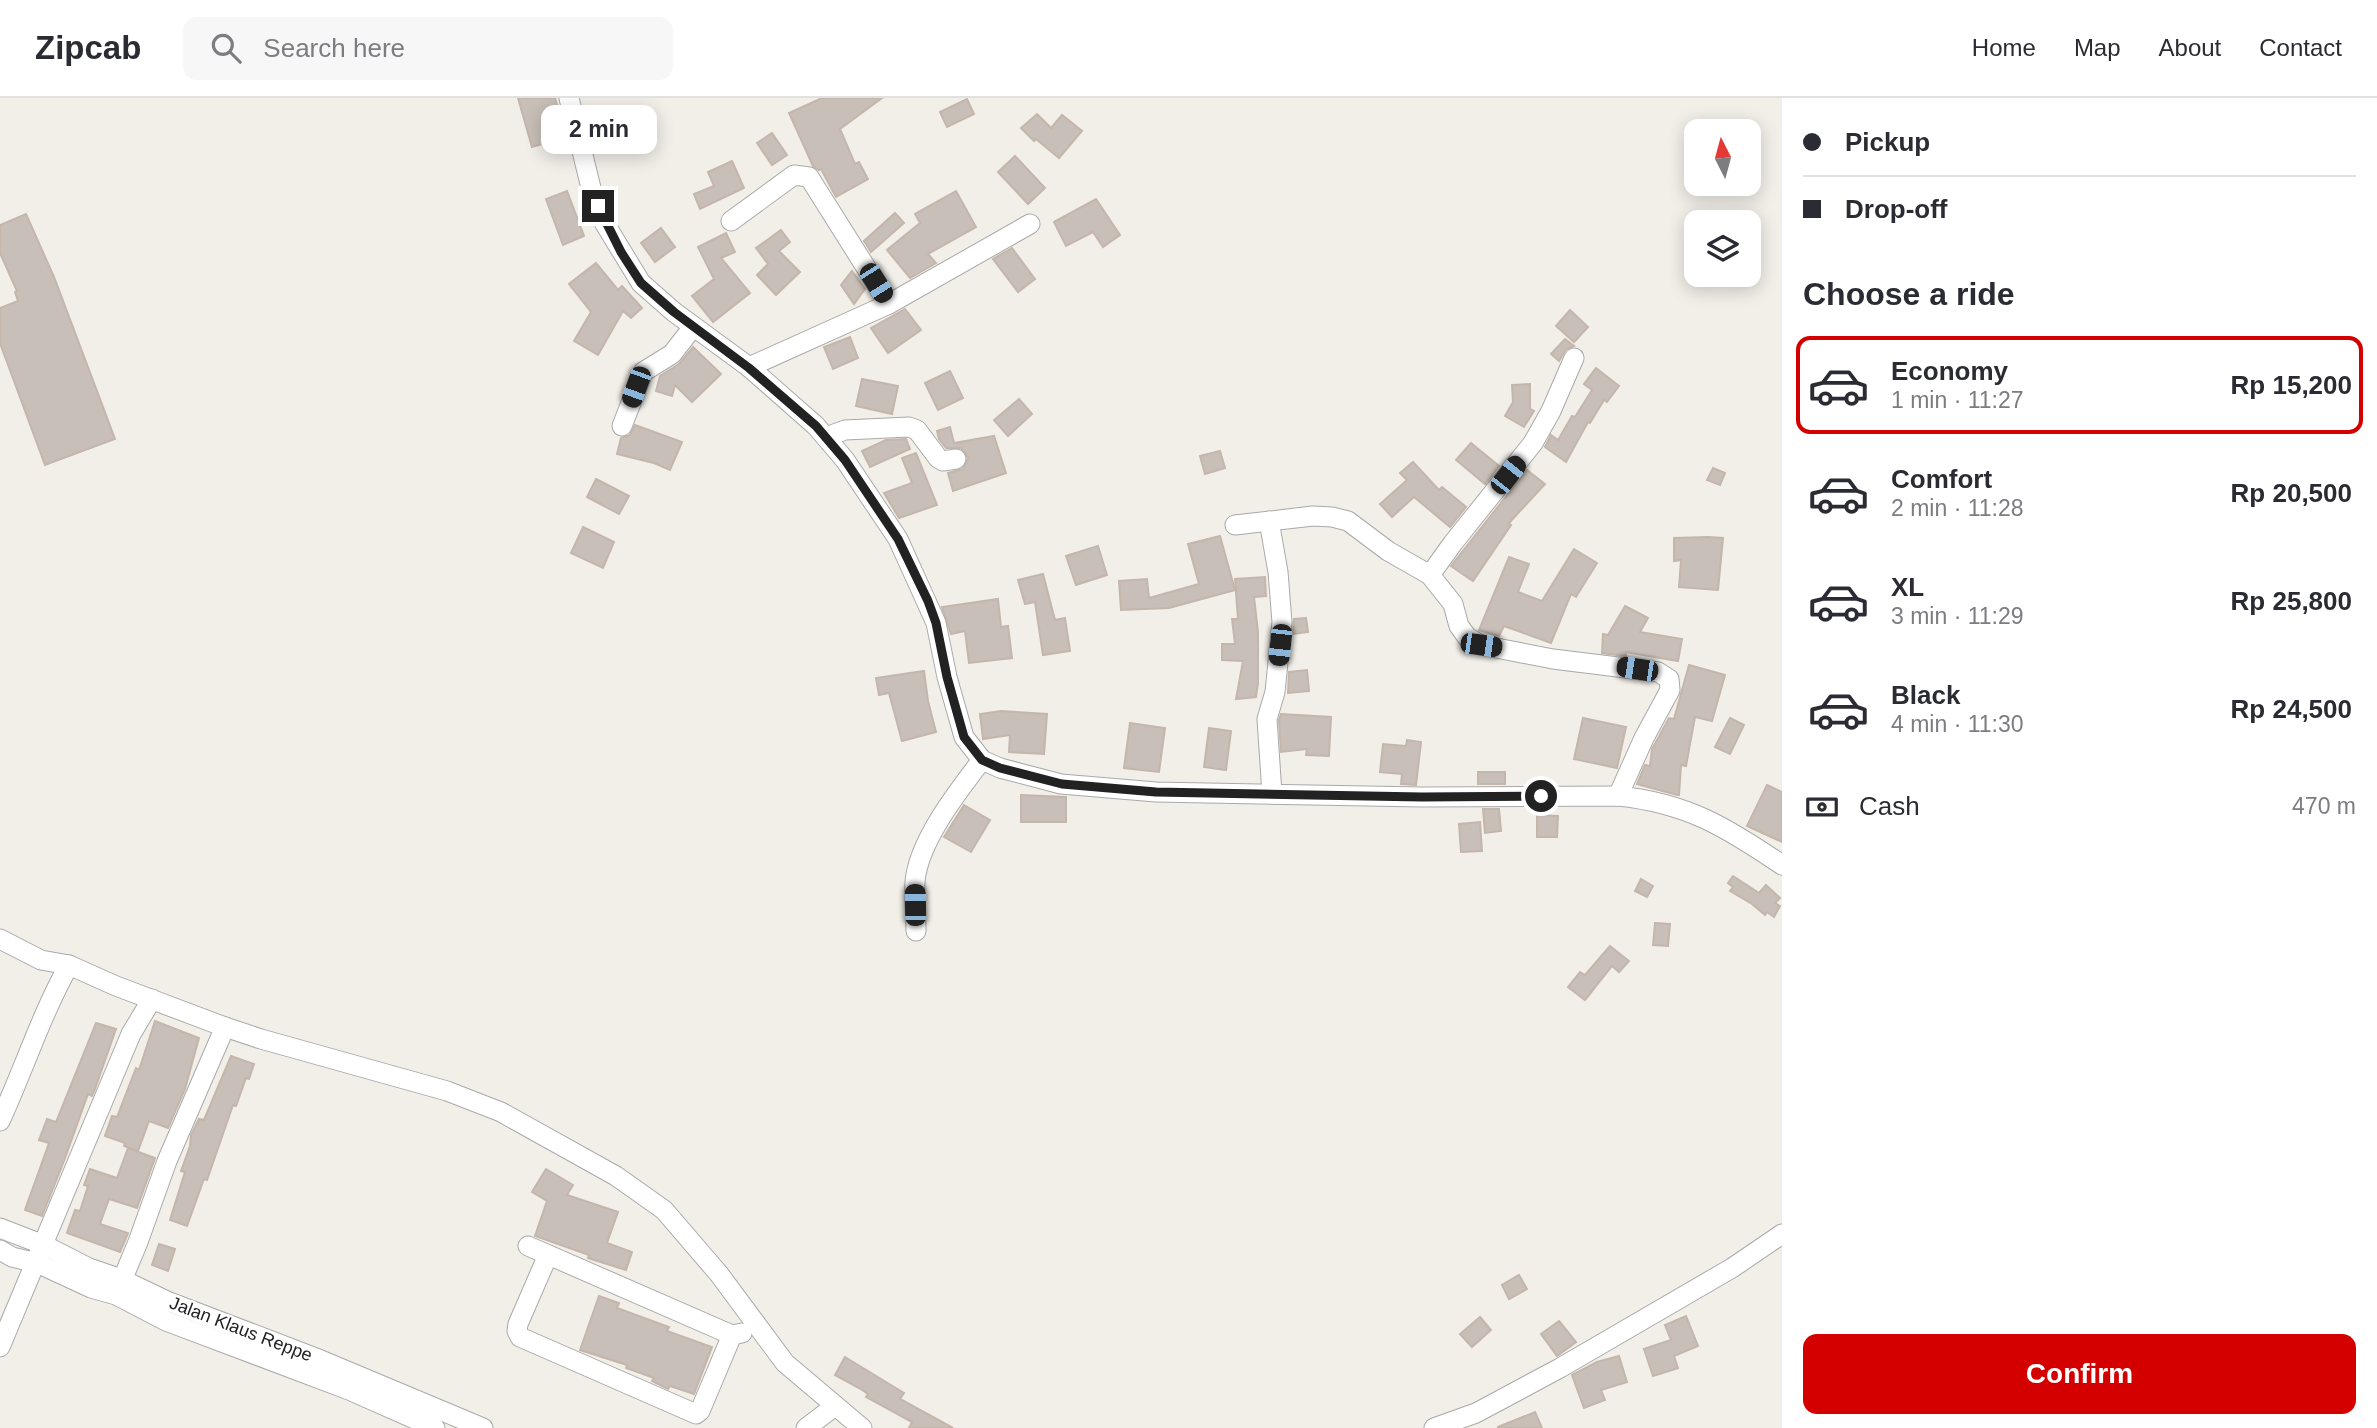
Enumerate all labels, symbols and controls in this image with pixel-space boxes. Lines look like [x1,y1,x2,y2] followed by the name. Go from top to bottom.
[183,17,673,80] search box
[35,29,141,66] text: Zipcab
[207,29,245,67] icon: search
[263,33,405,63] text: Search here
[1972,34,2036,61] text: Home
[2074,34,2121,61] text: Map
[2159,34,2221,61] text: About
[2259,34,2342,61] text: Contact
[540,105,656,154] callout: 2 min
[569,116,629,142] text: 2 min
[1684,119,1760,196] north arrow
[1684,119,1761,287] map controls
[1845,127,1930,157] text: Pickup
[582,190,614,222] route end
[1845,194,1948,224] text: Drop-off
[1684,210,1761,287] button: layers
[856,260,897,306] car
[1803,276,2015,312] text: Choose a ride
[1807,354,1870,417] icon: car
[1891,356,2008,386] text: Economy
[619,364,654,410] car
[2231,370,2352,400] text: Rp 15,200
[1891,387,2024,413] text: 1 min · 11:27
[1487,452,1530,498] car
[1807,462,1870,525] icon: car
[1891,464,1992,494] text: Comfort
[2231,478,2352,508] text: Rp 20,500
[1891,495,2024,521] text: 2 min · 11:28
[1807,570,1870,633] icon: car
[1891,572,1924,602] text: XL
[2231,586,2352,616] text: Rp 25,800
[1891,603,2024,629] text: 3 min · 11:29
[1268,623,1293,667] car
[1459,632,1504,658] car
[1615,655,1660,683] car
[1807,678,1870,741] icon: car
[1891,680,1960,710] text: Black
[2231,694,2352,724] text: Rp 24,500
[1891,711,2024,737] text: 4 min · 11:30
[1525,780,1557,812] route start
[1803,788,1841,826] icon: cash
[1859,791,1920,821] text: Cash
[2292,793,2356,819] text: 470 m
[905,884,926,926] car
[167,1293,315,1365] street label: Jalan Klaus Reppe
[1803,1334,2356,1414] button: Confirm

